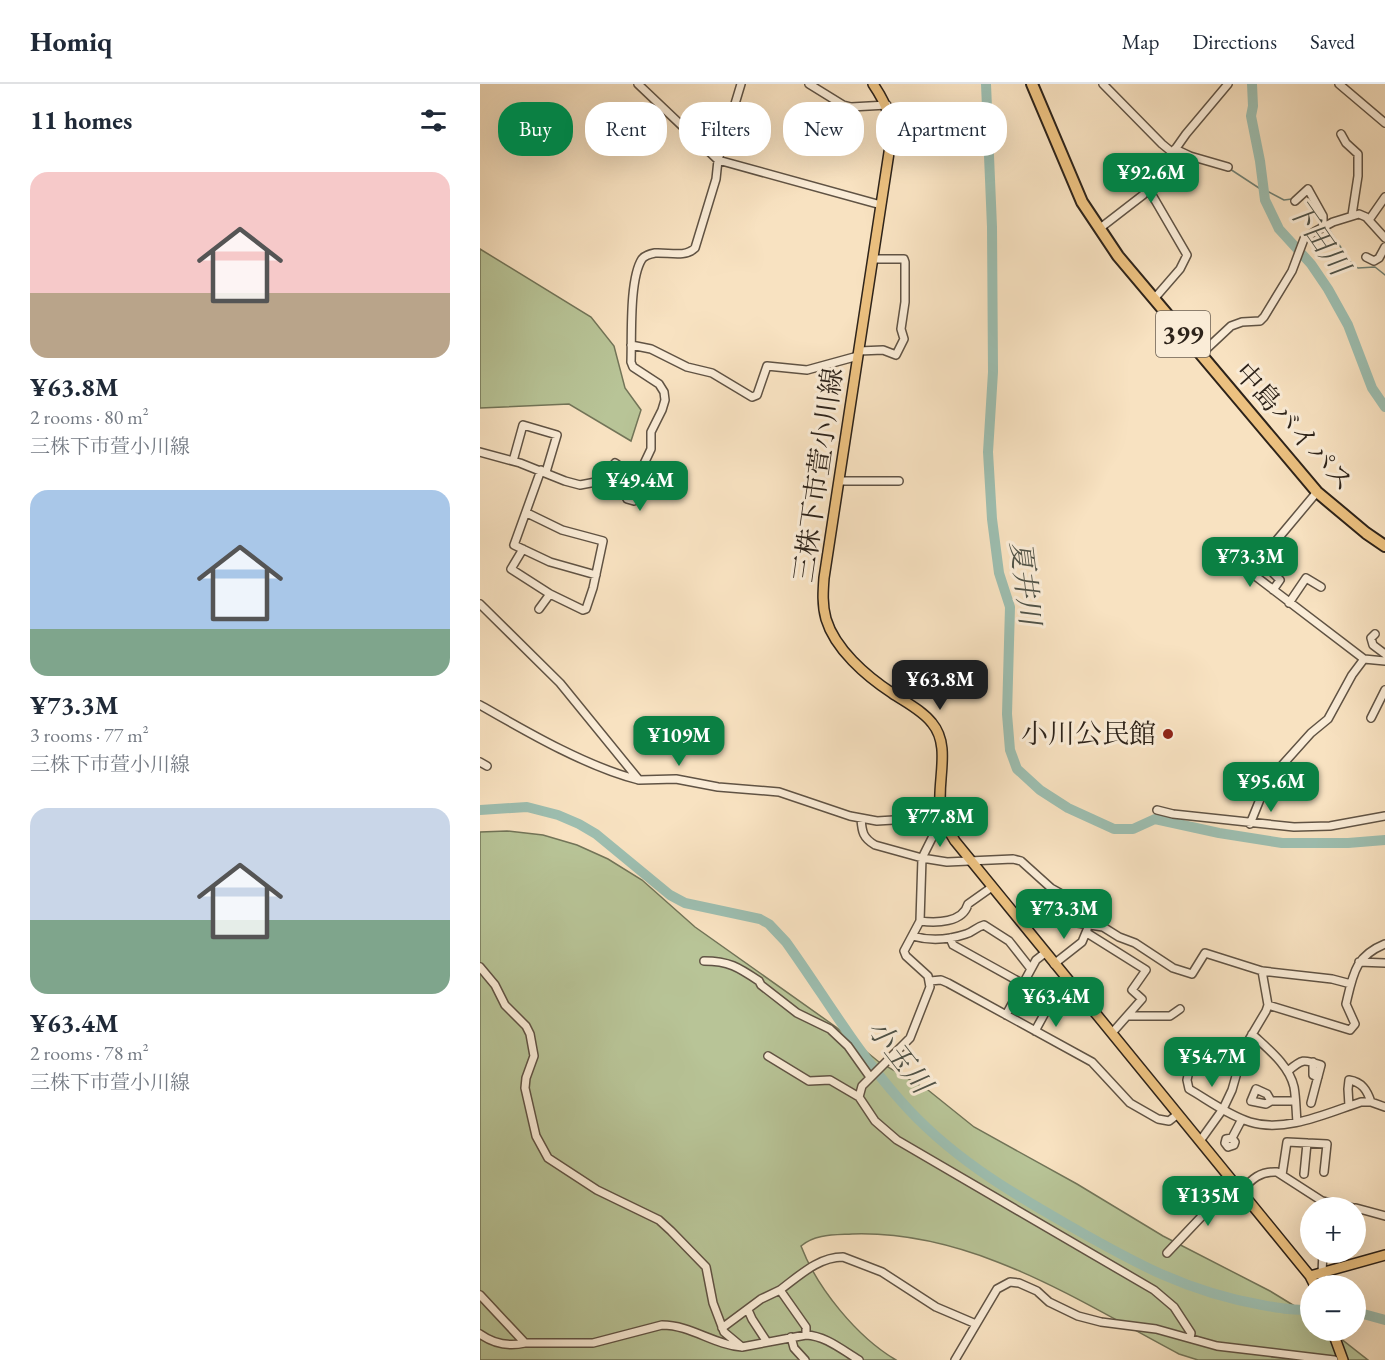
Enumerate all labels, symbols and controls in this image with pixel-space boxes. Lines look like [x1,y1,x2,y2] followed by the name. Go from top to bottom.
[30,23,112,59] text: Homiq
[1122,28,1159,55] text: Map
[1192,28,1277,55] text: Directions
[1310,28,1355,55] text: Saved
[498,102,573,156] chip: Buy
[585,102,667,156] chip: Rent
[679,102,771,156] chip: Filters
[783,102,864,156] chip: New
[876,102,1007,156] chip: Apartment
[30,103,132,137] text: 11 homes
[417,104,450,137] icon: filters
[1102,153,1200,204] pin: ¥92.6M
[1117,159,1185,185] text: ¥92.6M
[1280,192,1360,284] water label: 下田川
[186,211,294,319] icon: home
[1156,311,1210,357] road number: 399
[1227,355,1361,498] street label: 中島バイパス
[785,366,850,584] street label: 三株下市萱小川線
[30,370,119,404] text: ¥63.8M
[30,404,149,430] text: 2 rooms · 80 m²
[30,433,190,459] text: 三株下市萱小川線
[591,461,689,512] pin: ¥49.4M
[606,467,674,493] text: ¥49.4M
[186,529,294,637] icon: home
[1201,537,1299,588] pin: ¥73.3M
[1003,539,1049,630] water label: 夏井川
[1216,543,1284,569] text: ¥73.3M
[891,660,989,711] pin: ¥63.8M
[906,666,974,692] text: ¥63.8M
[30,688,119,722] text: ¥73.3M
[637,716,721,767] pin: ¥109M
[1021,716,1156,751] place label: 小川公民館
[30,722,149,748] text: 3 rooms · 77 m²
[647,722,711,748] text: ¥109M
[1161,727,1175,741] marker: 小川公民館
[30,751,190,777] text: 三株下市萱小川線
[1222,762,1320,813] pin: ¥95.6M
[1237,768,1305,794] text: ¥95.6M
[891,797,989,848] pin: ¥77.8M
[906,803,974,829] text: ¥77.8M
[186,847,294,955] icon: home
[1015,889,1113,940] pin: ¥73.3M
[1030,895,1098,921] text: ¥73.3M
[1007,977,1105,1028] pin: ¥63.4M
[1022,983,1090,1009] text: ¥63.4M
[30,1006,119,1040] text: ¥63.4M
[860,1012,942,1103] water label: 小玉川
[1163,1037,1261,1088] pin: ¥54.7M
[30,1040,149,1066] text: 2 rooms · 78 m²
[1178,1043,1246,1069] text: ¥54.7M
[30,1069,190,1095] text: 三株下市萱小川線
[1166,1176,1250,1227] pin: ¥135M
[1176,1182,1240,1208] text: ¥135M
[1300,1197,1366,1341] map controls
[1300,1197,1366,1263] button: +
[1300,1275,1366,1341] button: −

